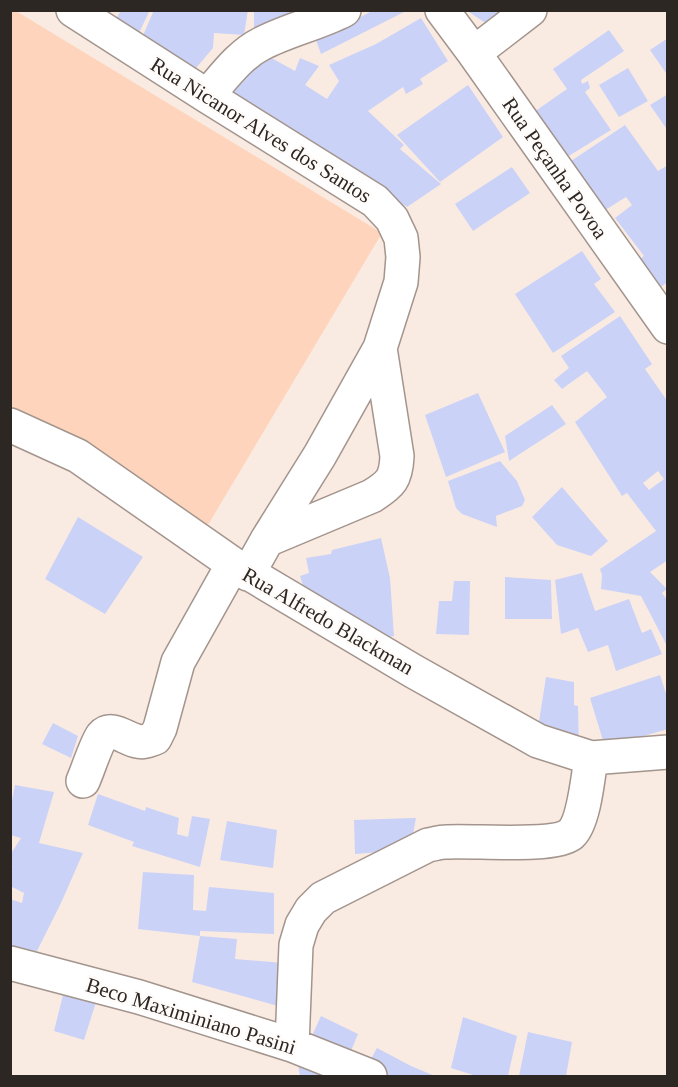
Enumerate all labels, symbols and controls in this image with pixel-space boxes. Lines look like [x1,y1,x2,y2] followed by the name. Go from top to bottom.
[146,52,376,208] street label: Rua Nicanor Alves dos Santos
[497,93,613,244] street label: Rua Peçanha Povoa
[238,562,418,680] street label: Rua Alfredo Blackman
[83,973,299,1059] street label: Beco Maximiniano Pasini

